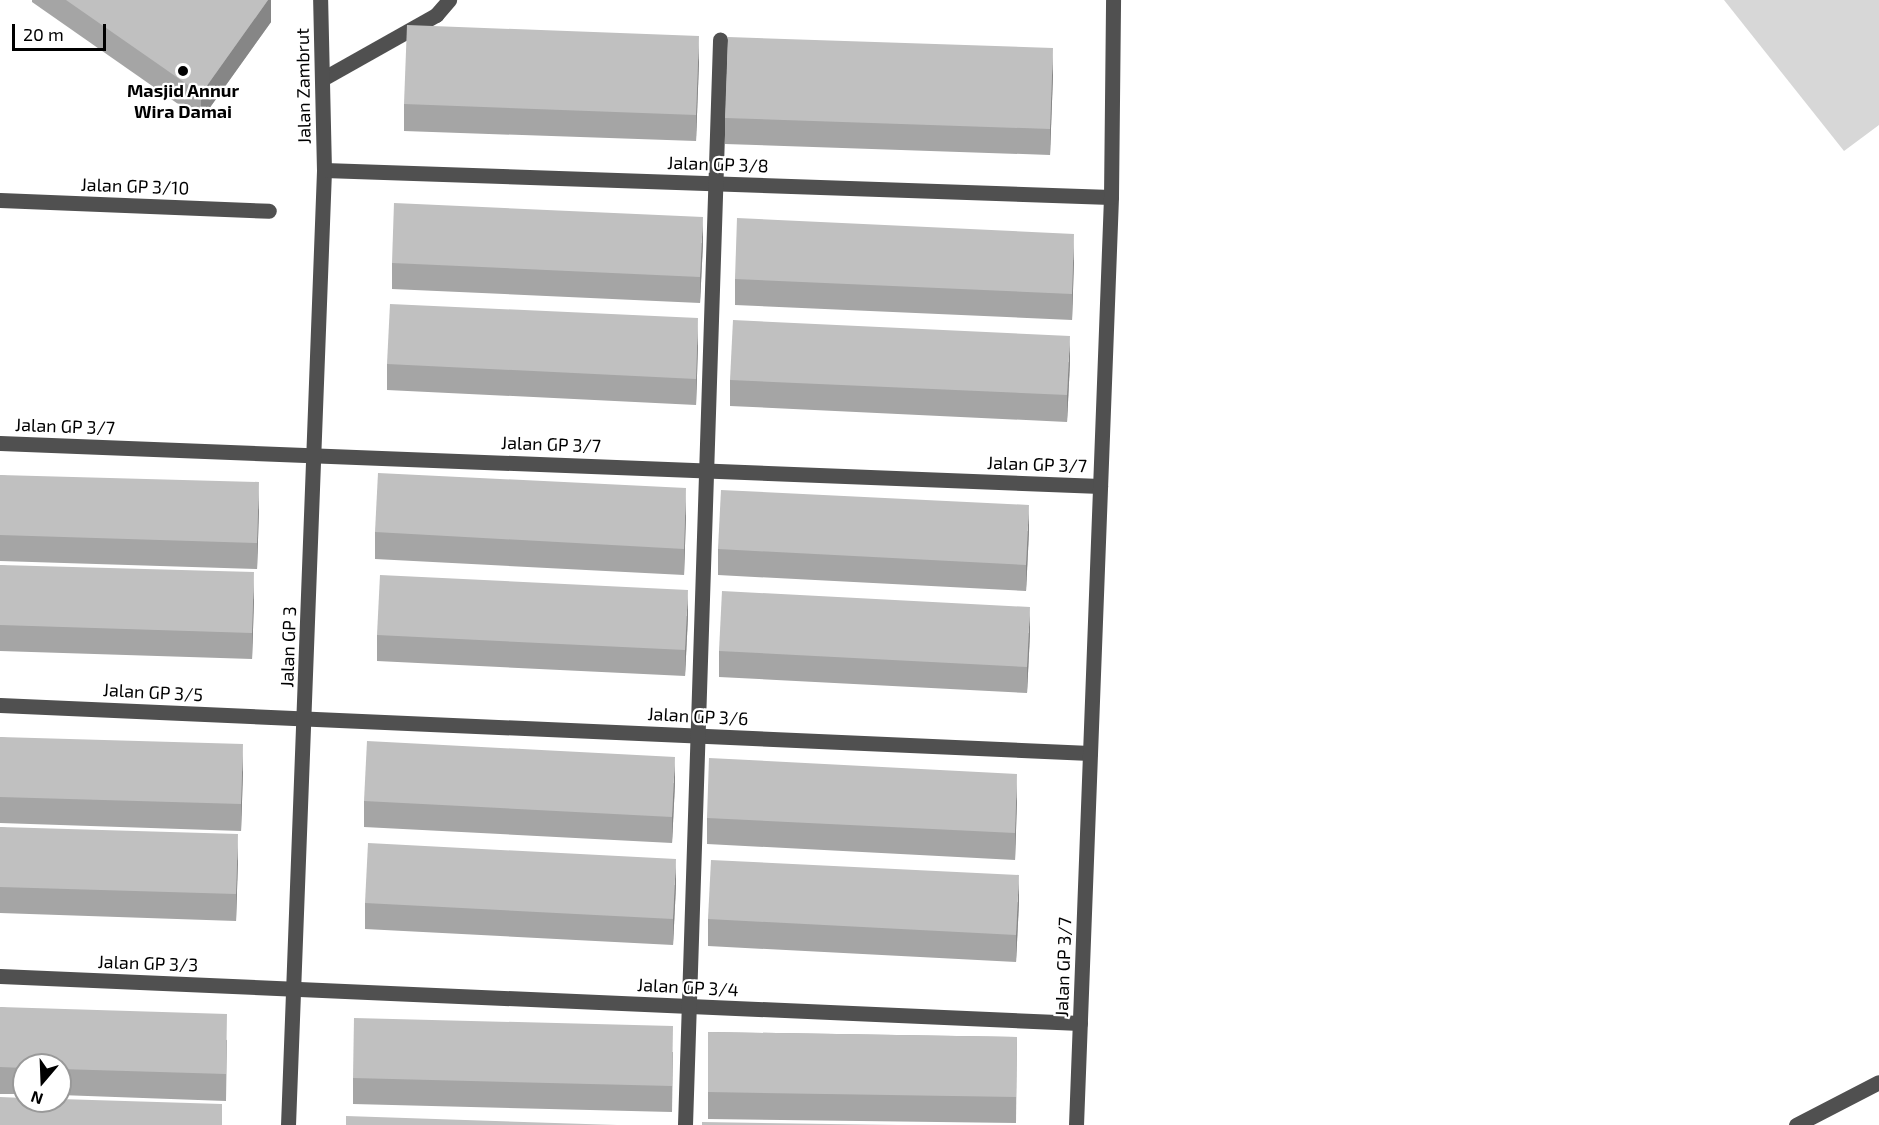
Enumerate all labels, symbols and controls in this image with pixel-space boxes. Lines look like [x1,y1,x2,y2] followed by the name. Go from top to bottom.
[15,12,110,50] scale bar
[23,23,64,45] text: 20 m
[291,28,315,144] street label: Jalan Zambrut
[176,64,190,78] marker: Masjid Annur Wira Damai
[127,80,239,122] place label: Masjid Annur Wira Damai
[667,151,769,177] street label: Jalan GP 3/8
[80,173,190,199] street label: Jalan GP 3/10
[15,413,115,439] street label: Jalan GP 3/7
[501,431,601,457] street label: Jalan GP 3/7
[987,451,1087,477] street label: Jalan GP 3/7
[276,606,300,688] street label: Jalan GP 3
[102,679,204,705] street label: Jalan GP 3/5
[647,703,749,729] street label: Jalan GP 3/6
[1050,917,1076,1017] street label: Jalan GP 3/7
[97,950,199,976] street label: Jalan GP 3/3
[636,974,740,1000] street label: Jalan GP 3/4
[12,1053,72,1113] north arrow
[28,1088,45,1109] text: N

